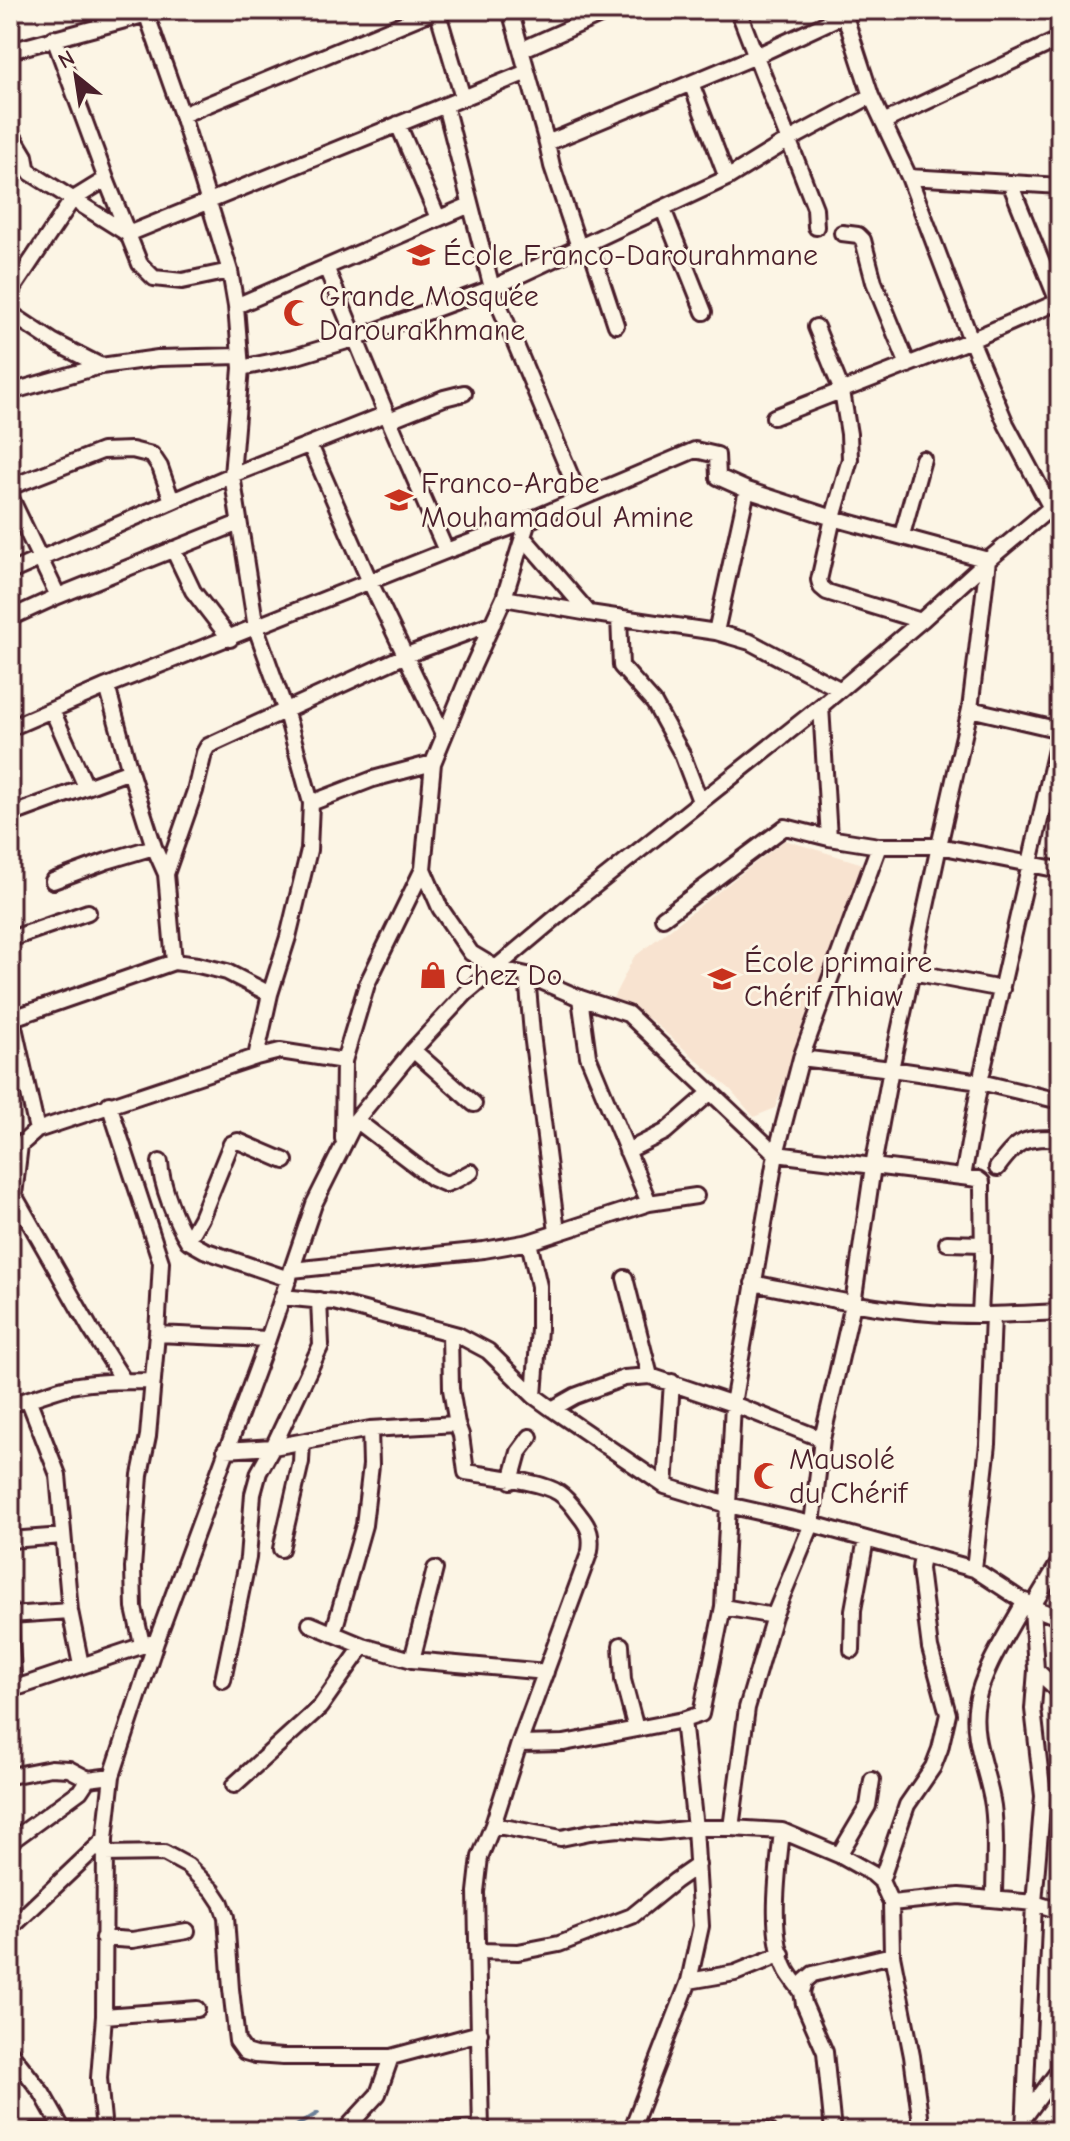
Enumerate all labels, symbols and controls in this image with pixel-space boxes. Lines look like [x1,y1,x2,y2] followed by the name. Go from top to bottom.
[36,36,116,116] north arrow
[54,45,79,74] text: N
[443,238,818,273] place label: École Franco-Darourahmane
[406,240,436,270] school or university icon: École Franco-Darourahmane
[319,279,539,348] place label: Grande Mosquée Darourakhmane
[282,298,312,328] mosque icon: Grande Mosquée Darourakhmane
[421,466,694,535] place label: Franco-Arabe Mouhamadoul Amine
[384,485,414,515] school or university icon: Franco-Arabe Mouhamadoul Amine
[744,945,932,1014] place label: École primaire Chérif Thiaw
[455,958,562,993] place label: Chez Do
[418,960,448,990] shop icon: Chez Do
[707,964,737,994] school or university icon: École primaire Chérif Thiaw
[789,1442,908,1511] place label: Mausolé du Chérif
[752,1461,782,1491] mosque icon: Mausolé du Chérif

